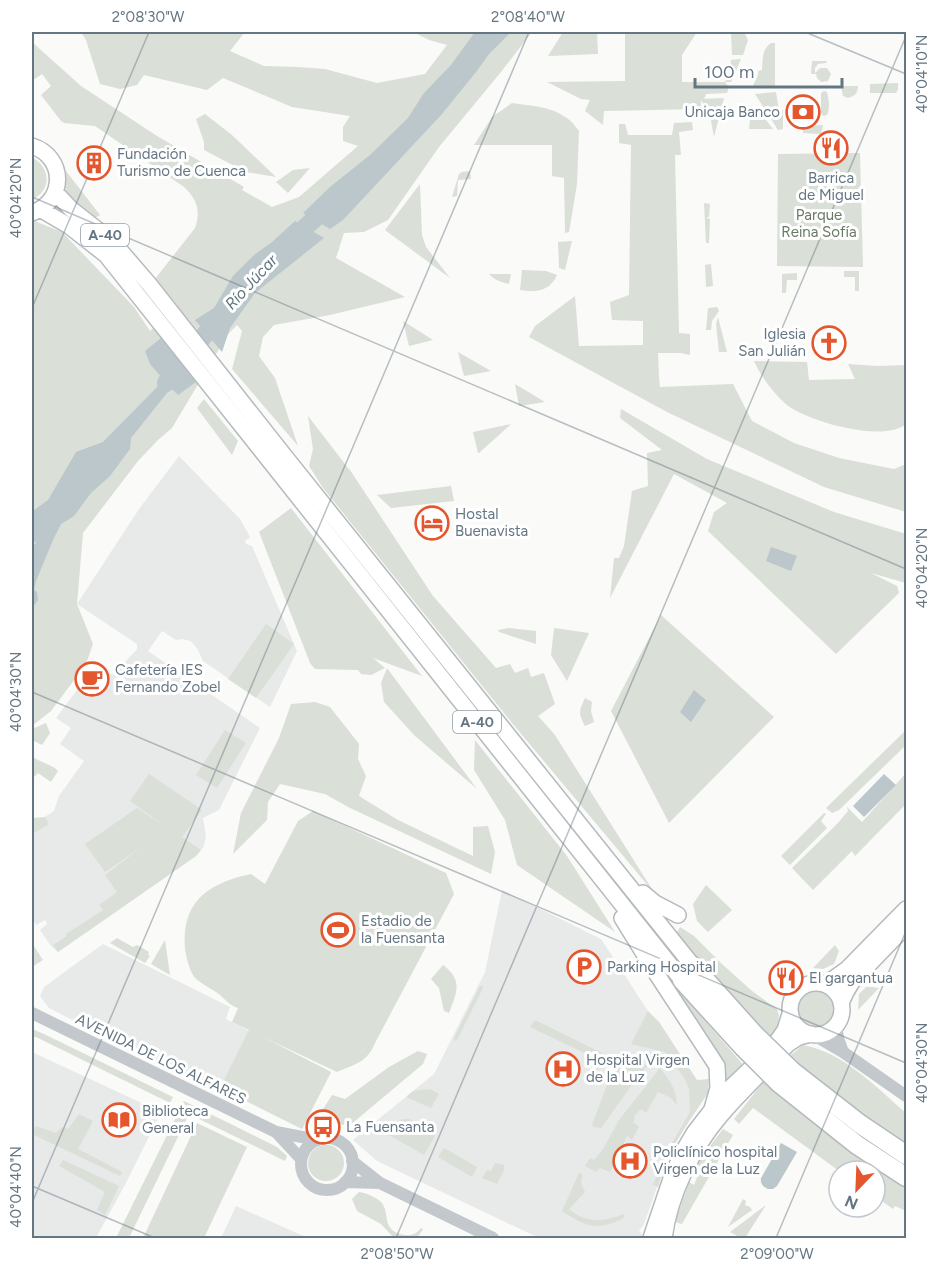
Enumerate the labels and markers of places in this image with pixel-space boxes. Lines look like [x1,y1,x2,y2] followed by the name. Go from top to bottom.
[785,94,821,130] bank icon: Unicaja Banco
[684,103,780,121] place label: Unicaja Banco
[813,130,849,166] restaurant icon: Barrica de Miguel
[76,145,112,181] building icon: Fundación Turismo de Cuenca
[117,145,246,180] place label: Fundación Turismo de Cuenca
[798,169,864,204] place label: Barrica de Miguel
[738,325,806,360] place label: Iglesia San Julián
[811,325,847,361] church icon: Iglesia San Julián
[414,505,450,541] hotel icon: Hostal Buenavista
[455,505,528,540] place label: Hostal Buenavista
[74,661,110,697] cafe icon: Cafetería IES Fernando Zobel
[115,661,221,696] place label: Cafetería IES Fernando Zobel
[320,912,356,948] sports icon: Estadio de la Fuensanta
[361,912,445,947] place label: Estadio de la Fuensanta
[566,949,602,985] parking icon: Parking Hospital
[607,958,716,976] place label: Parking Hospital
[768,960,804,996] restaurant icon: El gargantua
[809,969,893,987] place label: El gargantua
[545,1051,581,1087] hospital icon: Hospital Virgen de la Luz
[586,1051,690,1086] place label: Hospital Virgen de la Luz
[101,1102,137,1138] library icon: Biblioteca General
[142,1102,209,1137] place label: Biblioteca General
[305,1109,341,1145] bus stop icon: La Fuensanta
[346,1118,434,1136] place label: La Fuensanta
[612,1143,648,1179] hospital icon: Policlínico hospital Virgen de la Luz
[653,1143,777,1178] place label: Policlínico hospital Virgen de la Luz

